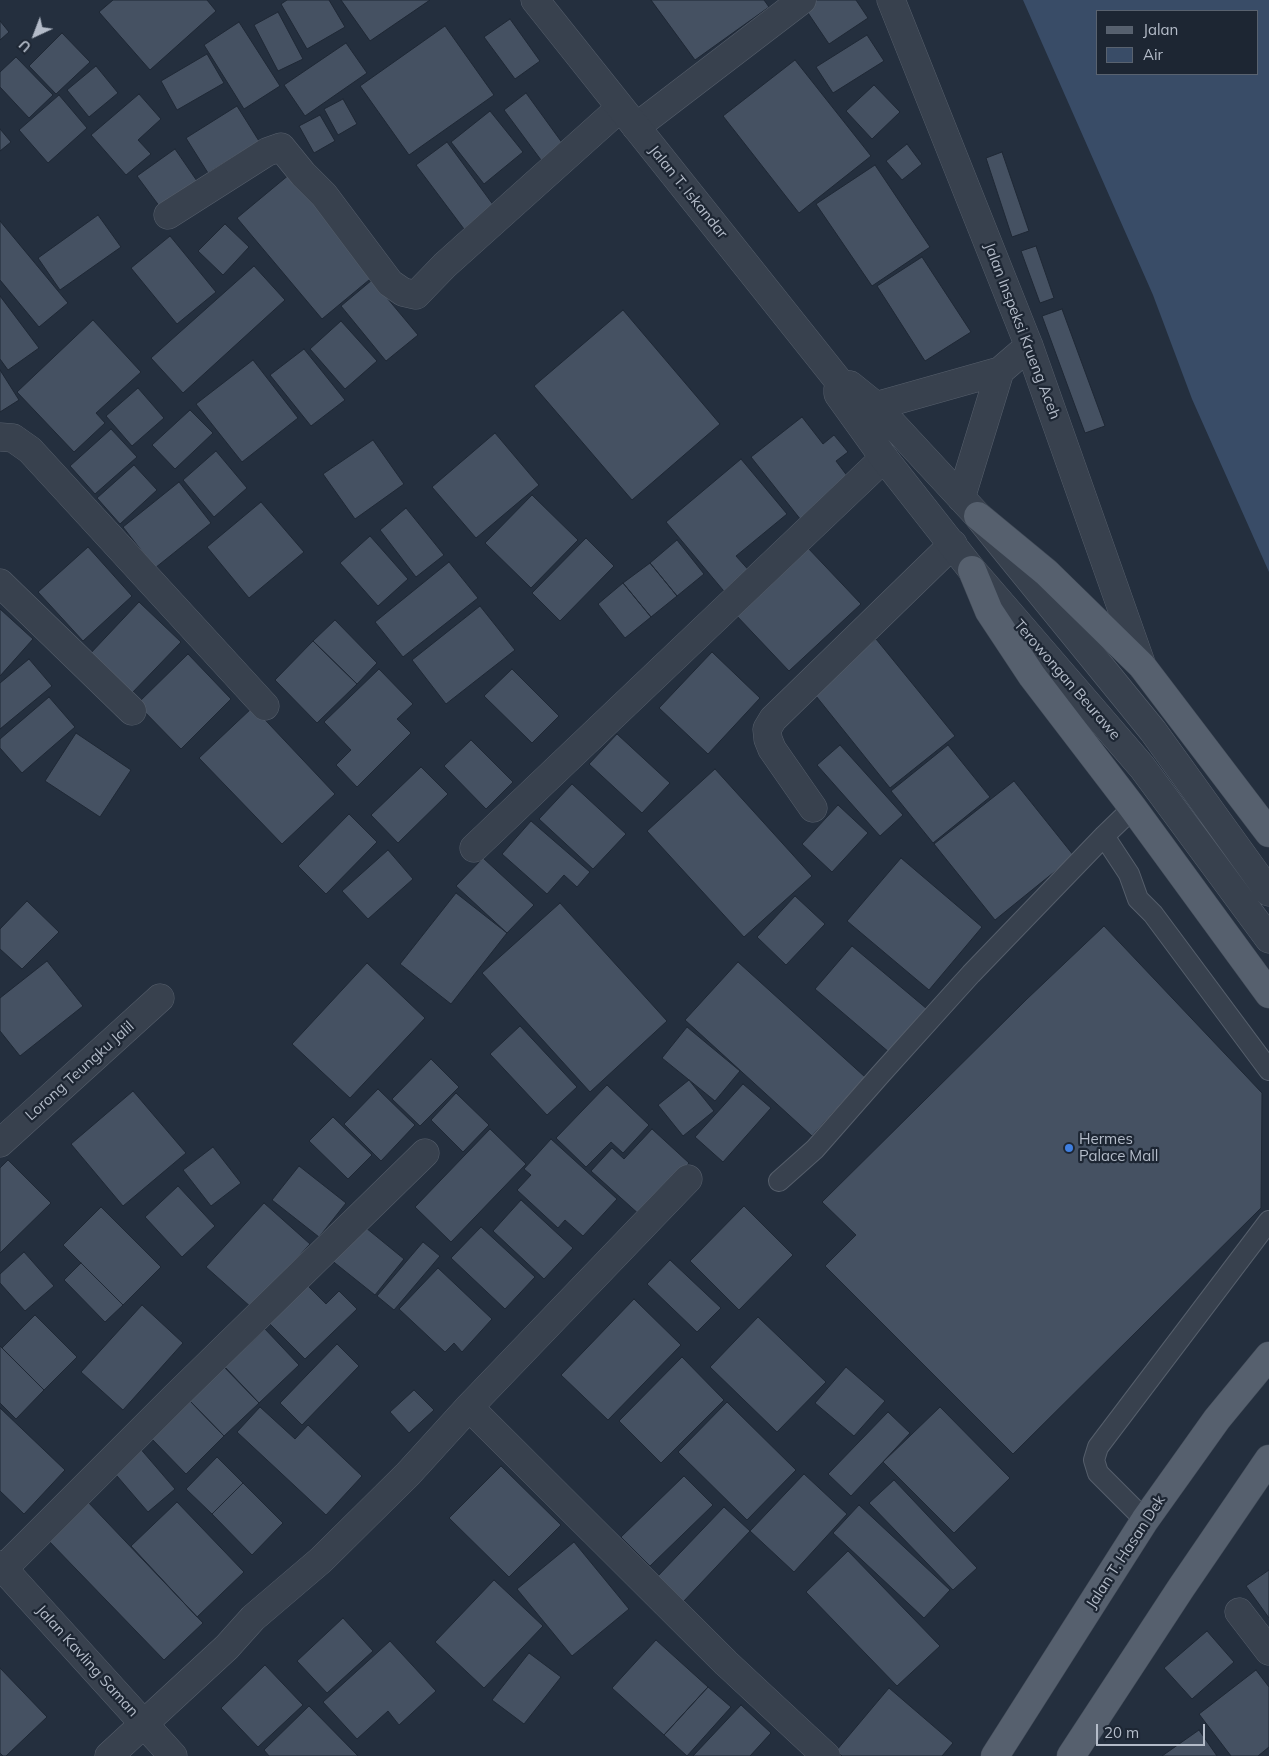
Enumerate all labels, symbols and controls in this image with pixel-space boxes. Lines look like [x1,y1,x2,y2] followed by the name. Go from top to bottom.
[10,10,60,60] north arrow
[1096,10,1259,75] legend
[1143,20,1178,39] text: Jalan
[15,36,35,56] text: U
[1143,45,1163,64] text: Air
[645,142,731,242] street label: Jalan T. Iskandar
[980,240,1064,422] street label: Jalan Inspeksi Krueng Aceh
[1010,616,1124,744] street label: Terowongan Beurawe
[22,1018,138,1124] street label: Lorong Teungku Jalil
[1079,1130,1158,1165] place label: Hermes Palace Mall
[1063,1142,1075,1154] marker: Hermes Palace Mall
[1083,1492,1169,1612] street label: Jalan T. Hasan Dek
[32,1602,142,1720] street label: Jalan Kavling Saman
[1099,1714,1208,1746] scale bar
[1104,1723,1139,1742] text: 20 m

